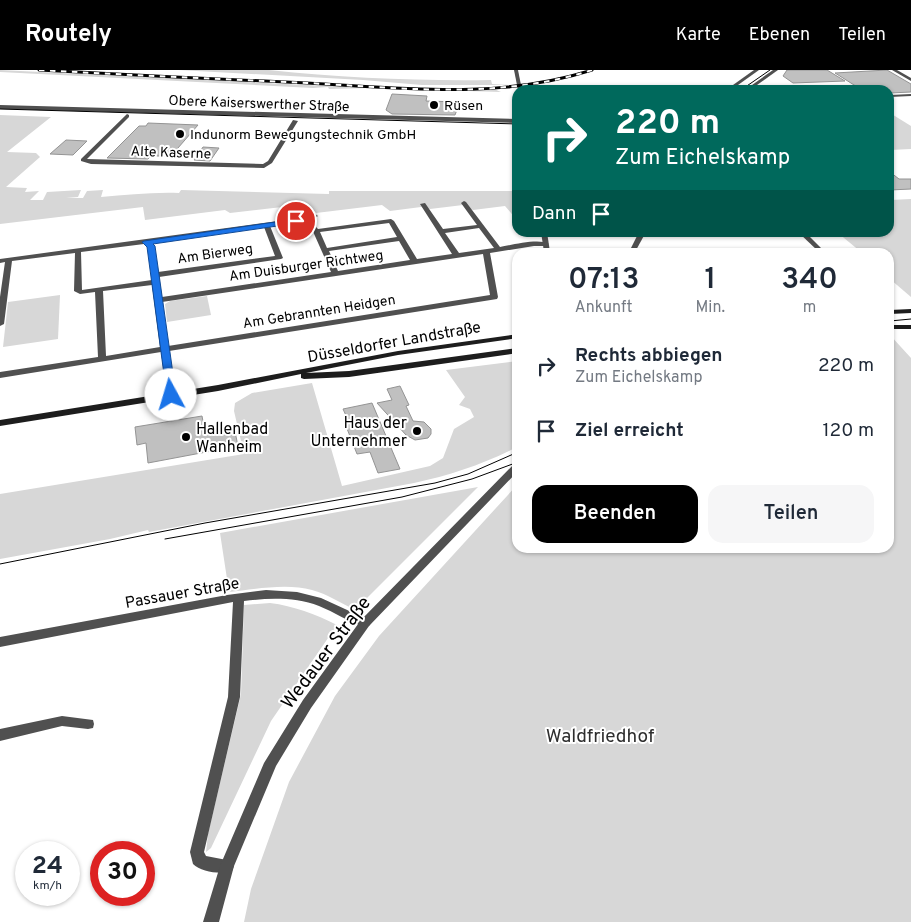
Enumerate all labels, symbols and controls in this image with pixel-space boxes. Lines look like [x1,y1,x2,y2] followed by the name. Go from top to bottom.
[25,20,112,50] text: Routely
[676,24,721,47] text: Karte
[749,24,810,47] text: Ebenen
[838,24,886,47] text: Teilen
[168,93,350,116] street label: Obere Kaiserswerther Straße
[444,98,483,115] place label: Rüsen
[428,99,440,111] marker: Rüsen
[615,102,720,146] text: 220 m
[532,105,597,170] icon: right
[190,127,416,144] place label: Indunorm Bewegungstechnik GmbH
[174,128,186,140] marker: Indunorm Bewegungstechnik GmbH
[130,144,212,163] street label: Alte Kaserne
[615,145,790,172] text: Zum Eichelskamp
[275,200,317,242] pin
[587,200,615,228] icon: arrive
[532,202,577,226] text: Dann
[282,207,310,235] icon: arrive
[176,241,254,268] street label: Am Bierweg
[228,247,384,286] street label: Am Duisburger Richtweg
[568,262,639,299] text: 07:13
[704,262,716,299] text: 1
[781,262,838,299] text: 340
[242,292,397,333] street label: Am Gebrannten Heidgen
[575,298,633,318] text: Ankunft
[695,298,725,318] text: Min.
[803,298,816,318] text: m
[306,318,483,368] street label: Düsseldorfer Landstraße
[575,344,723,368] text: Rechts abbiegen
[532,352,560,380] icon: right
[818,354,874,378] text: 220 m
[144,368,196,420] position arrow
[575,368,702,388] text: Zum Eichelskamp
[311,414,407,452] place label: Haus der Unternehmer
[532,417,560,445] icon: arrive
[575,419,684,443] text: Ziel erreicht
[823,419,874,443] text: 120 m
[196,420,268,458] place label: Hallenbad Wanheim
[411,425,423,437] marker: Haus der Unternehmer
[180,431,192,443] marker: Hallenbad Wanheim
[532,485,698,543] button: Beenden
[708,485,874,543] button: Teilen
[124,574,241,614] street label: Passauer Straße
[276,592,377,714] street label: Wedauer Straße
[546,725,655,749] park label: Waldfriedhof
[90,841,155,906] speed limit sign: 30
[32,851,63,883] text: 24
[33,878,62,894] text: km/h

